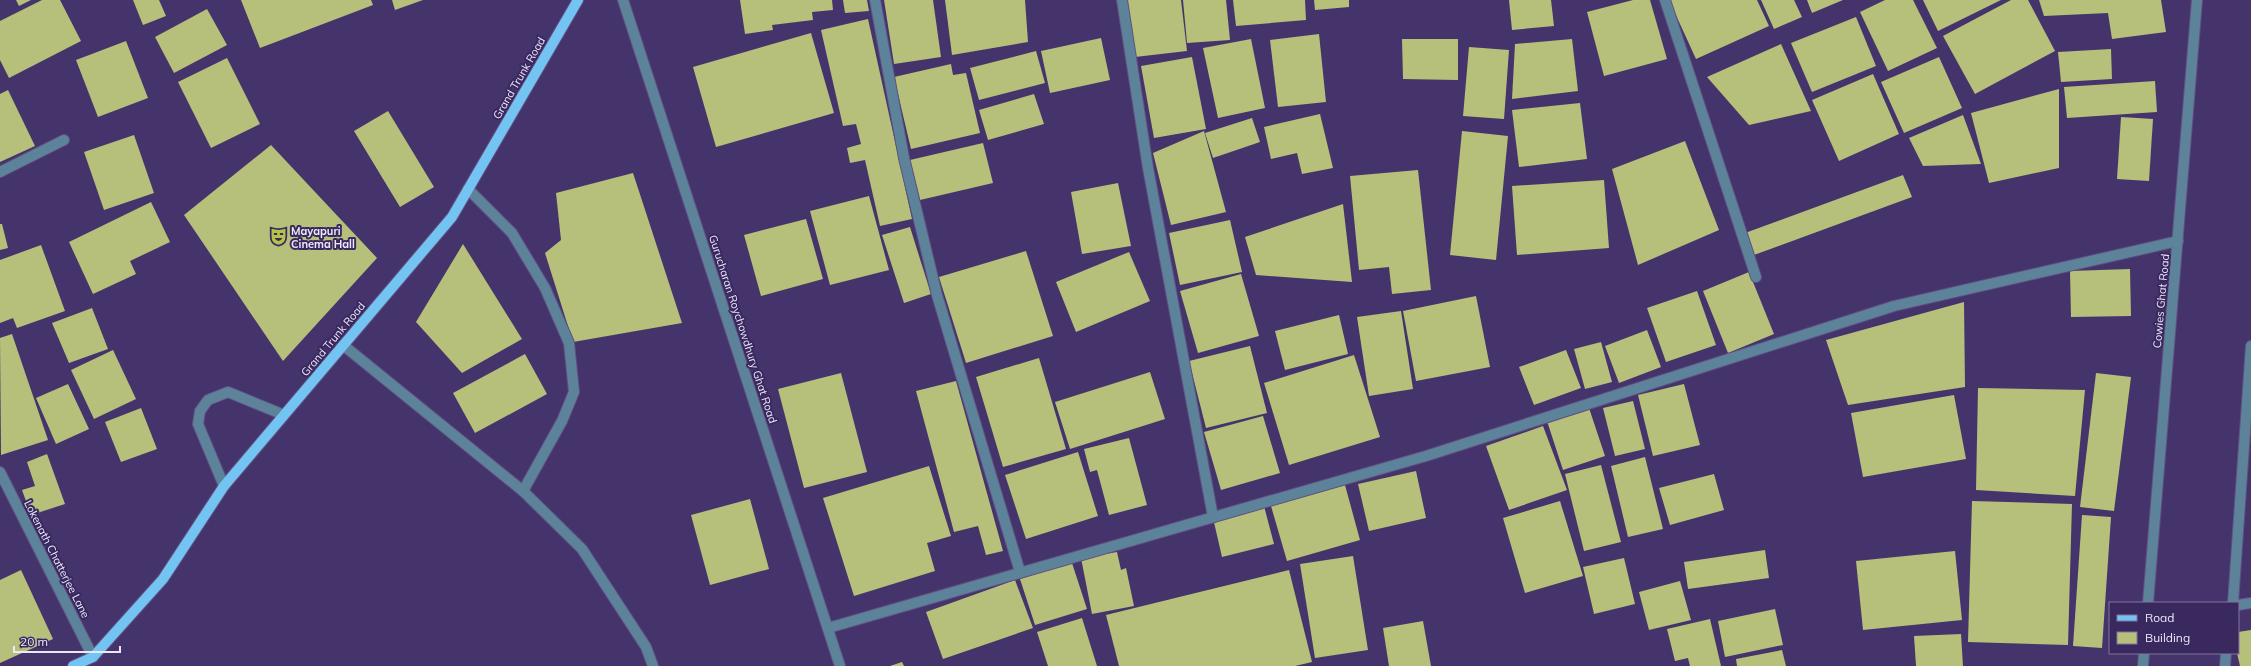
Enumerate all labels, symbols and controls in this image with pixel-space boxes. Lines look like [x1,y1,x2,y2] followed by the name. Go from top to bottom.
[490,34,548,122] street label: Grand Trunk Road
[291,224,355,251] place label: Mayapuri Cinema Hall
[268,227,288,247] theatre icon: Mayapuri Cinema Hall
[706,233,780,425] street label: Gurucharan Roychowdhury Ghat Road
[2150,253,2172,349] street label: Cowies Ghat Road
[298,299,368,379] street label: Grand Trunk Road
[21,498,93,620] street label: Lokenath Chatterjee Lane
[2109,602,2239,654] legend
[2145,610,2174,625] text: Road
[14,628,120,654] scale bar
[2145,630,2190,645] text: Building
[20,634,48,649] text: 20 m

